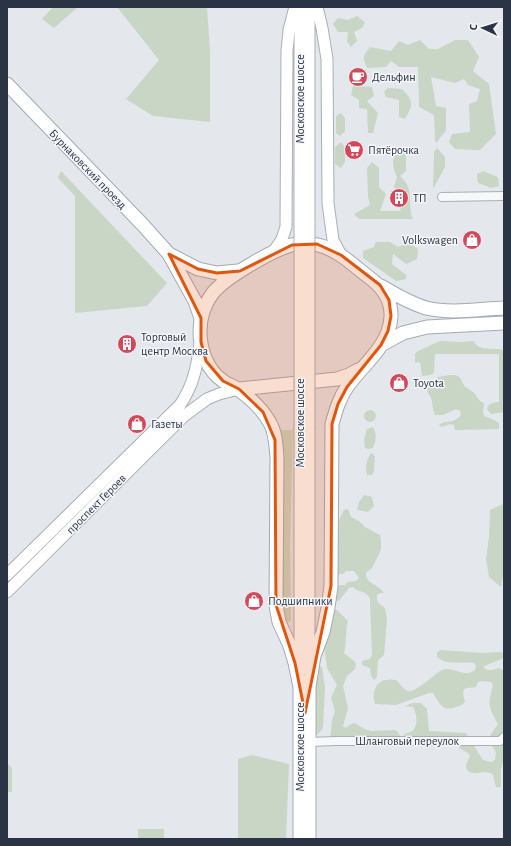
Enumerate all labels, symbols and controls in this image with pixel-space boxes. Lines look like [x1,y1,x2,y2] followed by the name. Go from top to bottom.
[463,8,503,48] north arrow
[468,24,479,31] text: С
[294,54,306,144] street label: Московское шоссе
[347,66,369,88] cafe icon: Дельфин
[372,71,416,83] place label: Дельфин
[46,127,129,212] street label: Бурнаковский проезд
[343,139,365,161] supermarket icon: Пятёрочка
[368,144,420,156] place label: Пятёрочка
[388,187,410,209] building icon: ТП
[413,192,427,204] place label: ТП
[461,229,483,251] shop icon: Volkswagen
[402,234,458,246] place label: Volkswagen
[141,331,209,357] place label: Торговый центр Москва
[116,333,138,355] building icon: Торговый центр Москва
[388,372,410,394] shop icon: Toyota
[413,377,444,390] place label: Toyota
[294,378,306,468] street label: Московское шоссе
[126,413,148,435] shop icon: Газеты
[151,418,183,430] place label: Газеты
[64,472,128,536] street label: проспект Героев
[243,590,265,612] shop icon: Подшипники
[268,595,333,607] place label: Подшипники
[294,702,306,792] street label: Московское шоссе
[355,735,460,748] street label: Шланговый переулок

